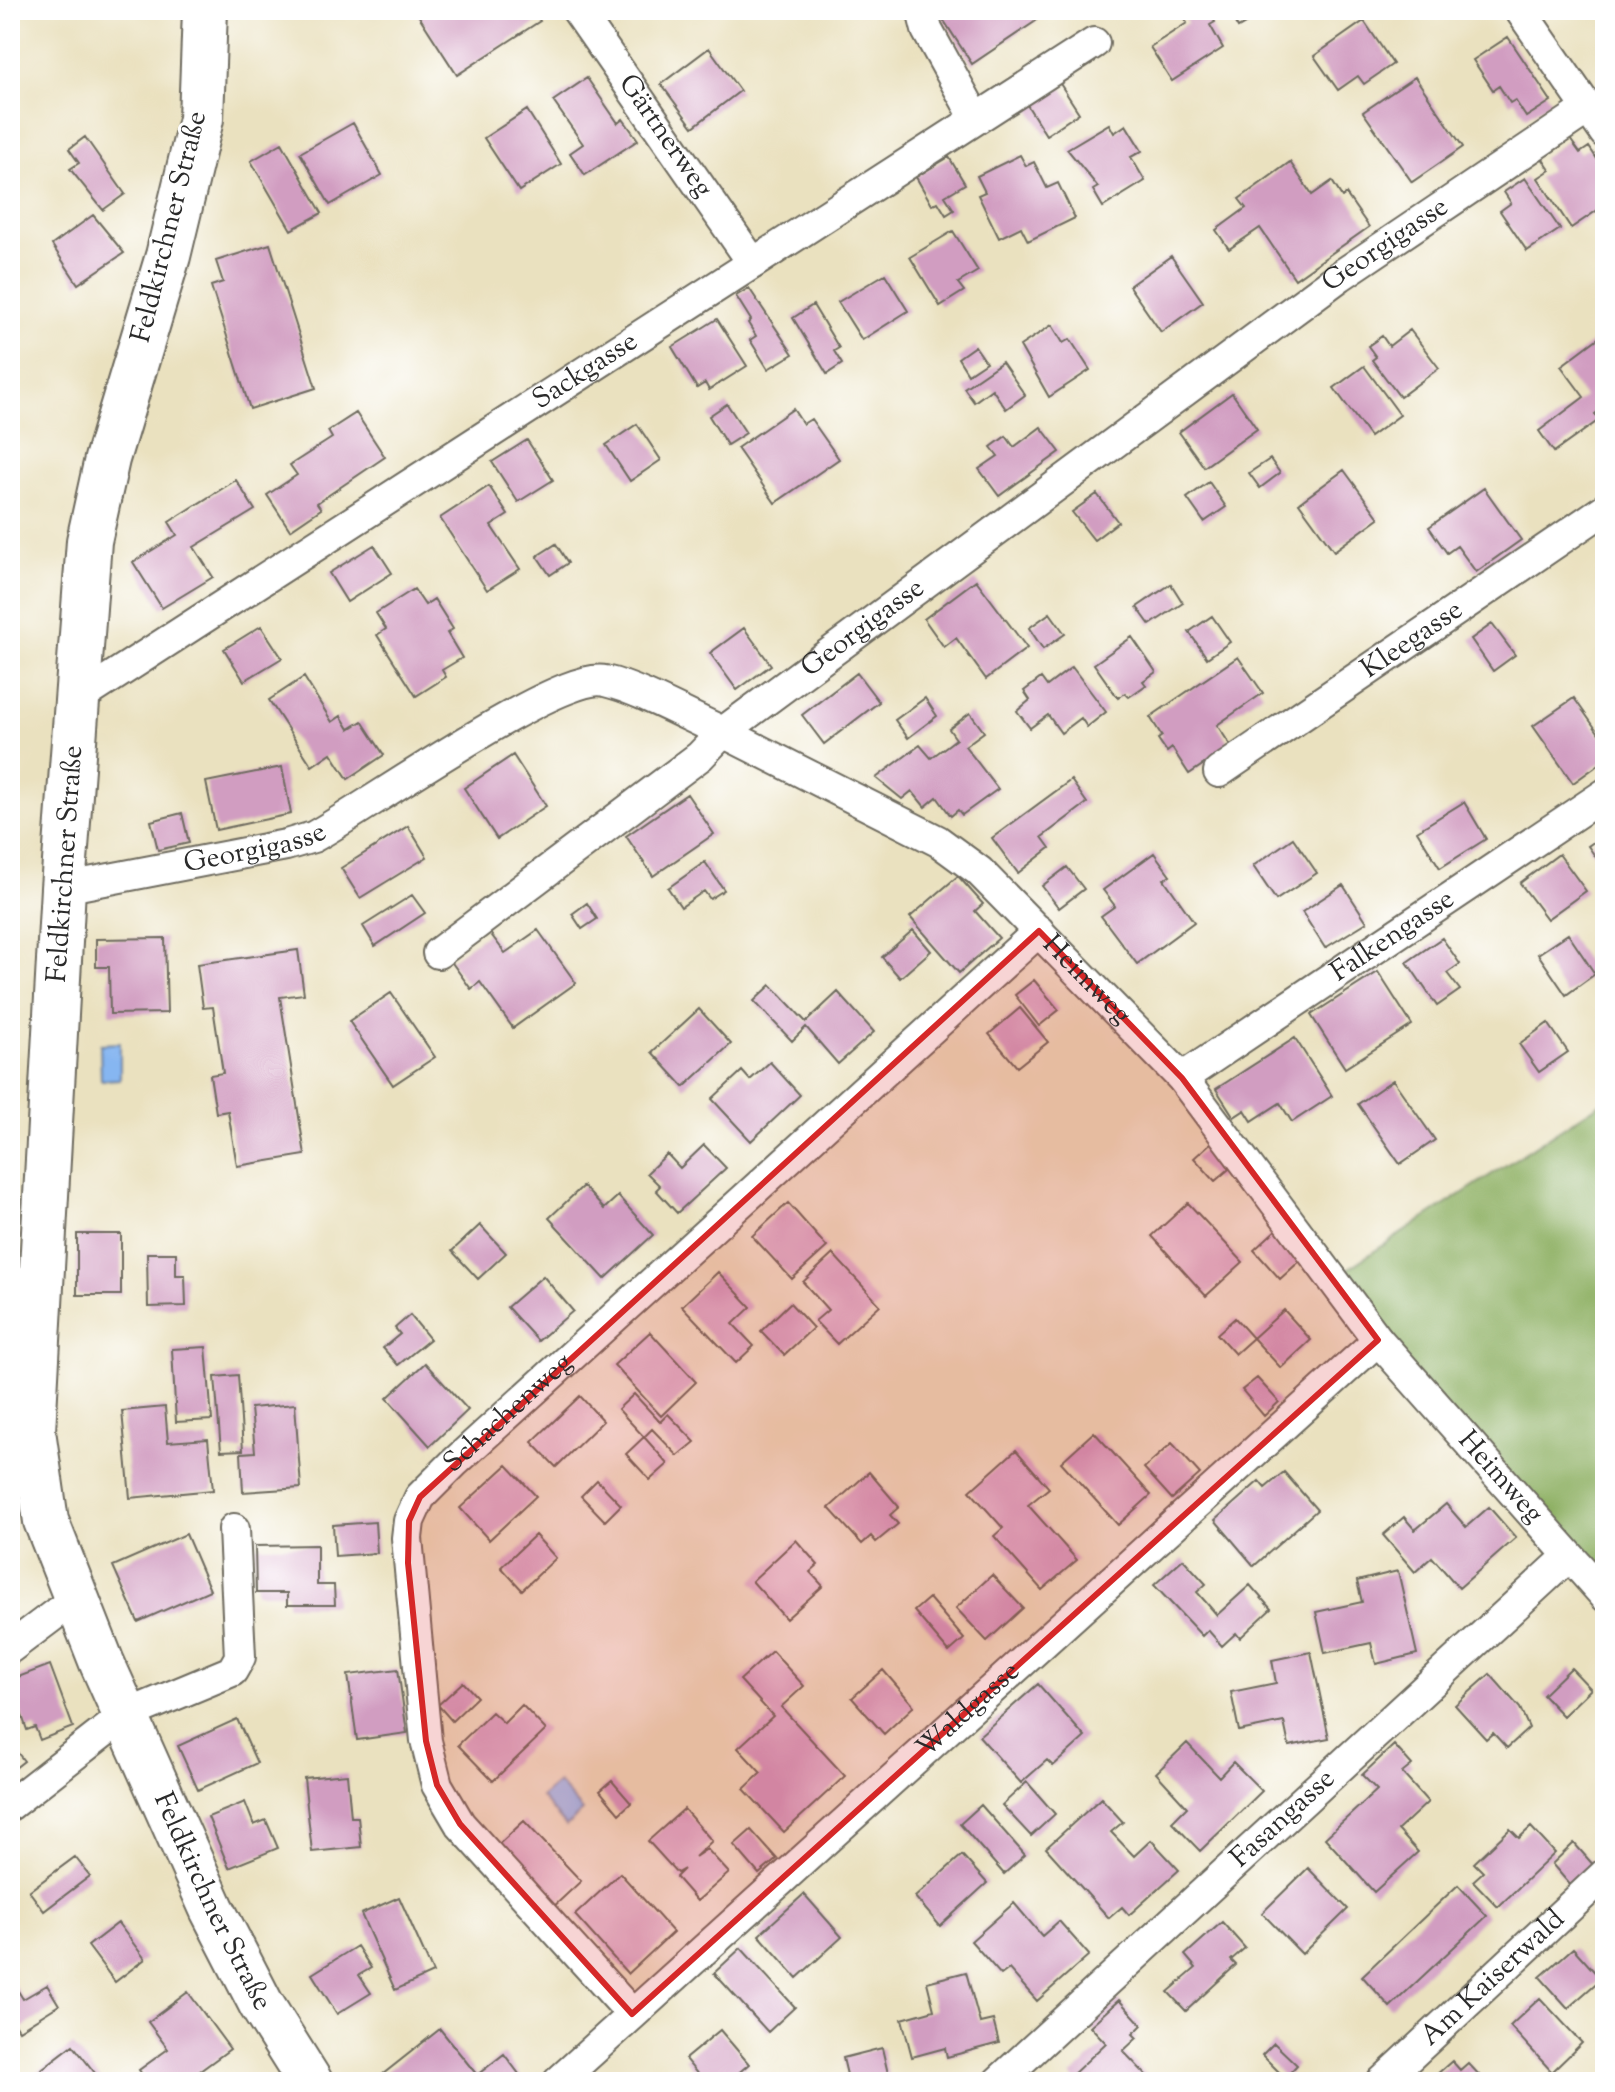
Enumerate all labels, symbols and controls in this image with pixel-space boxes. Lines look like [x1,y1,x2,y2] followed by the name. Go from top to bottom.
[608,67,722,206] street label: Gärtnerweg
[122,107,218,347] street label: Feldkirchner Straße
[1314,188,1457,302] street label: Georgigasse
[525,323,646,420] street label: Sackgasse
[793,569,933,688] street label: Georgigasse
[1353,591,1471,689] street label: Kleegasse
[38,744,94,984] street label: Feldkirchner Straße
[180,813,334,884] street label: Georgigasse
[1323,880,1463,993] street label: Falkengasse
[1033,926,1140,1034] street label: Heimweg
[435,1344,582,1483] street label: Schachenweg
[1448,1422,1552,1533] street label: Heimweg
[908,1653,1029,1768] street label: Waldgasse
[1222,1760,1345,1878] street label: Fasangasse
[142,1786,281,2018] street label: Feldkirchner Straße
[1412,1901,1575,2056] street label: Am Kaiserwald

